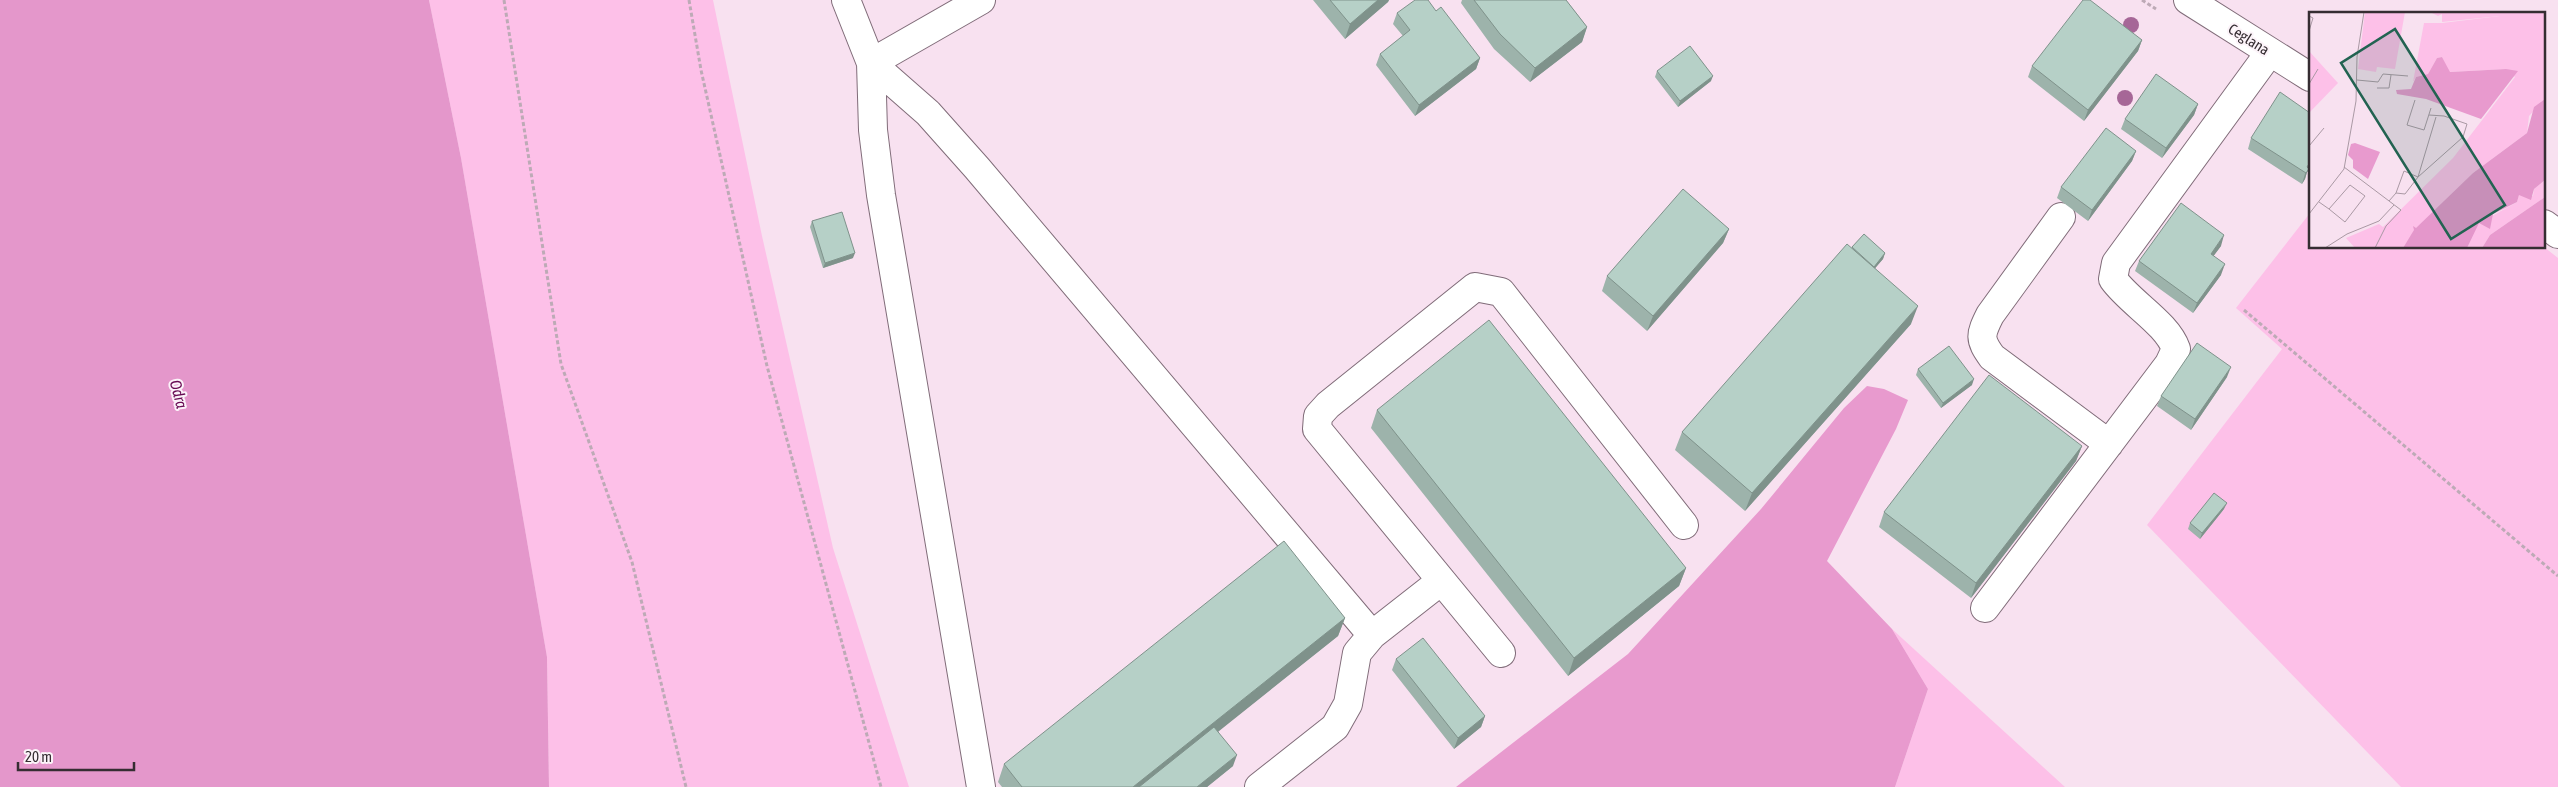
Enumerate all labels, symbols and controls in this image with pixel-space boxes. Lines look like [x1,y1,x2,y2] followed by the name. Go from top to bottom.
[2309,12,2546,249] inset map
[2225,20,2273,58] street label: Ceglana
[167,378,192,411] water label: Odra
[18,740,134,772] scale bar
[25,748,52,765] text: 20 m

